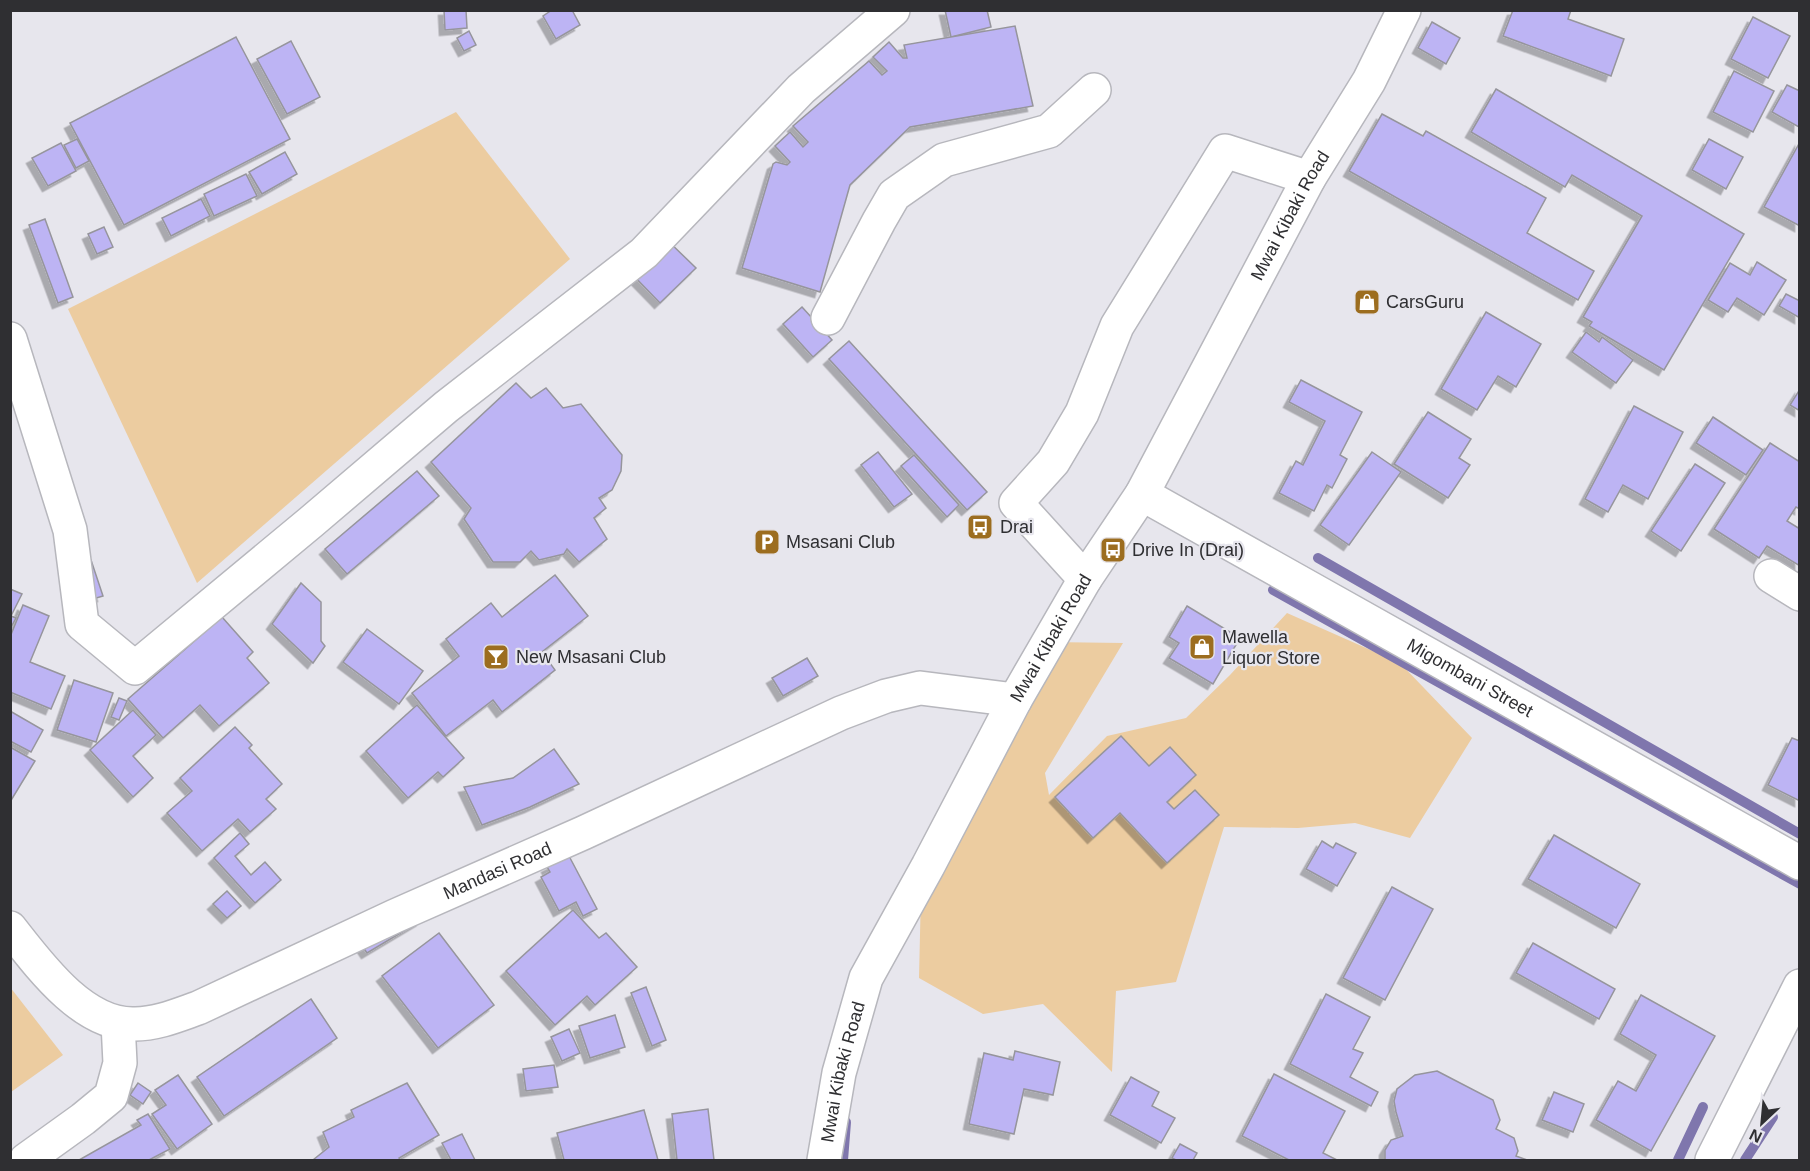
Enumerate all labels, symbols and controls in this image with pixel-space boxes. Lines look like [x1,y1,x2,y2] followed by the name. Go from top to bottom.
[1247,147,1333,284] street label: Mwai Kibaki Road
[1352,287,1382,317] shop icon: CarsGuru
[1386,292,1464,312] place label: CarsGuru
[965,512,995,542] bus stop icon: Drai
[1000,517,1033,537] place label: Drai
[752,527,782,557] parking icon: Msasani Club
[786,532,895,552] place label: Msasani Club
[1098,535,1128,565] bus stop icon: Drive In (Drai)
[1132,540,1244,560] place label: Drive In (Drai)
[1006,571,1096,705] street label: Mwai Kibaki Road
[1222,627,1320,668] place label: Mawella Liquor Store
[1187,632,1217,662] shop icon: Mawella Liquor Store
[1403,635,1536,721] street label: Migombani Street
[481,642,511,672] bar icon: New Msasani Club
[516,647,666,667] place label: New Msasani Club
[440,838,555,903] street label: Mandasi Road
[817,999,869,1144] street label: Mwai Kibaki Road
[1732,1093,1792,1153] north arrow
[1747,1126,1765,1146] text: N

